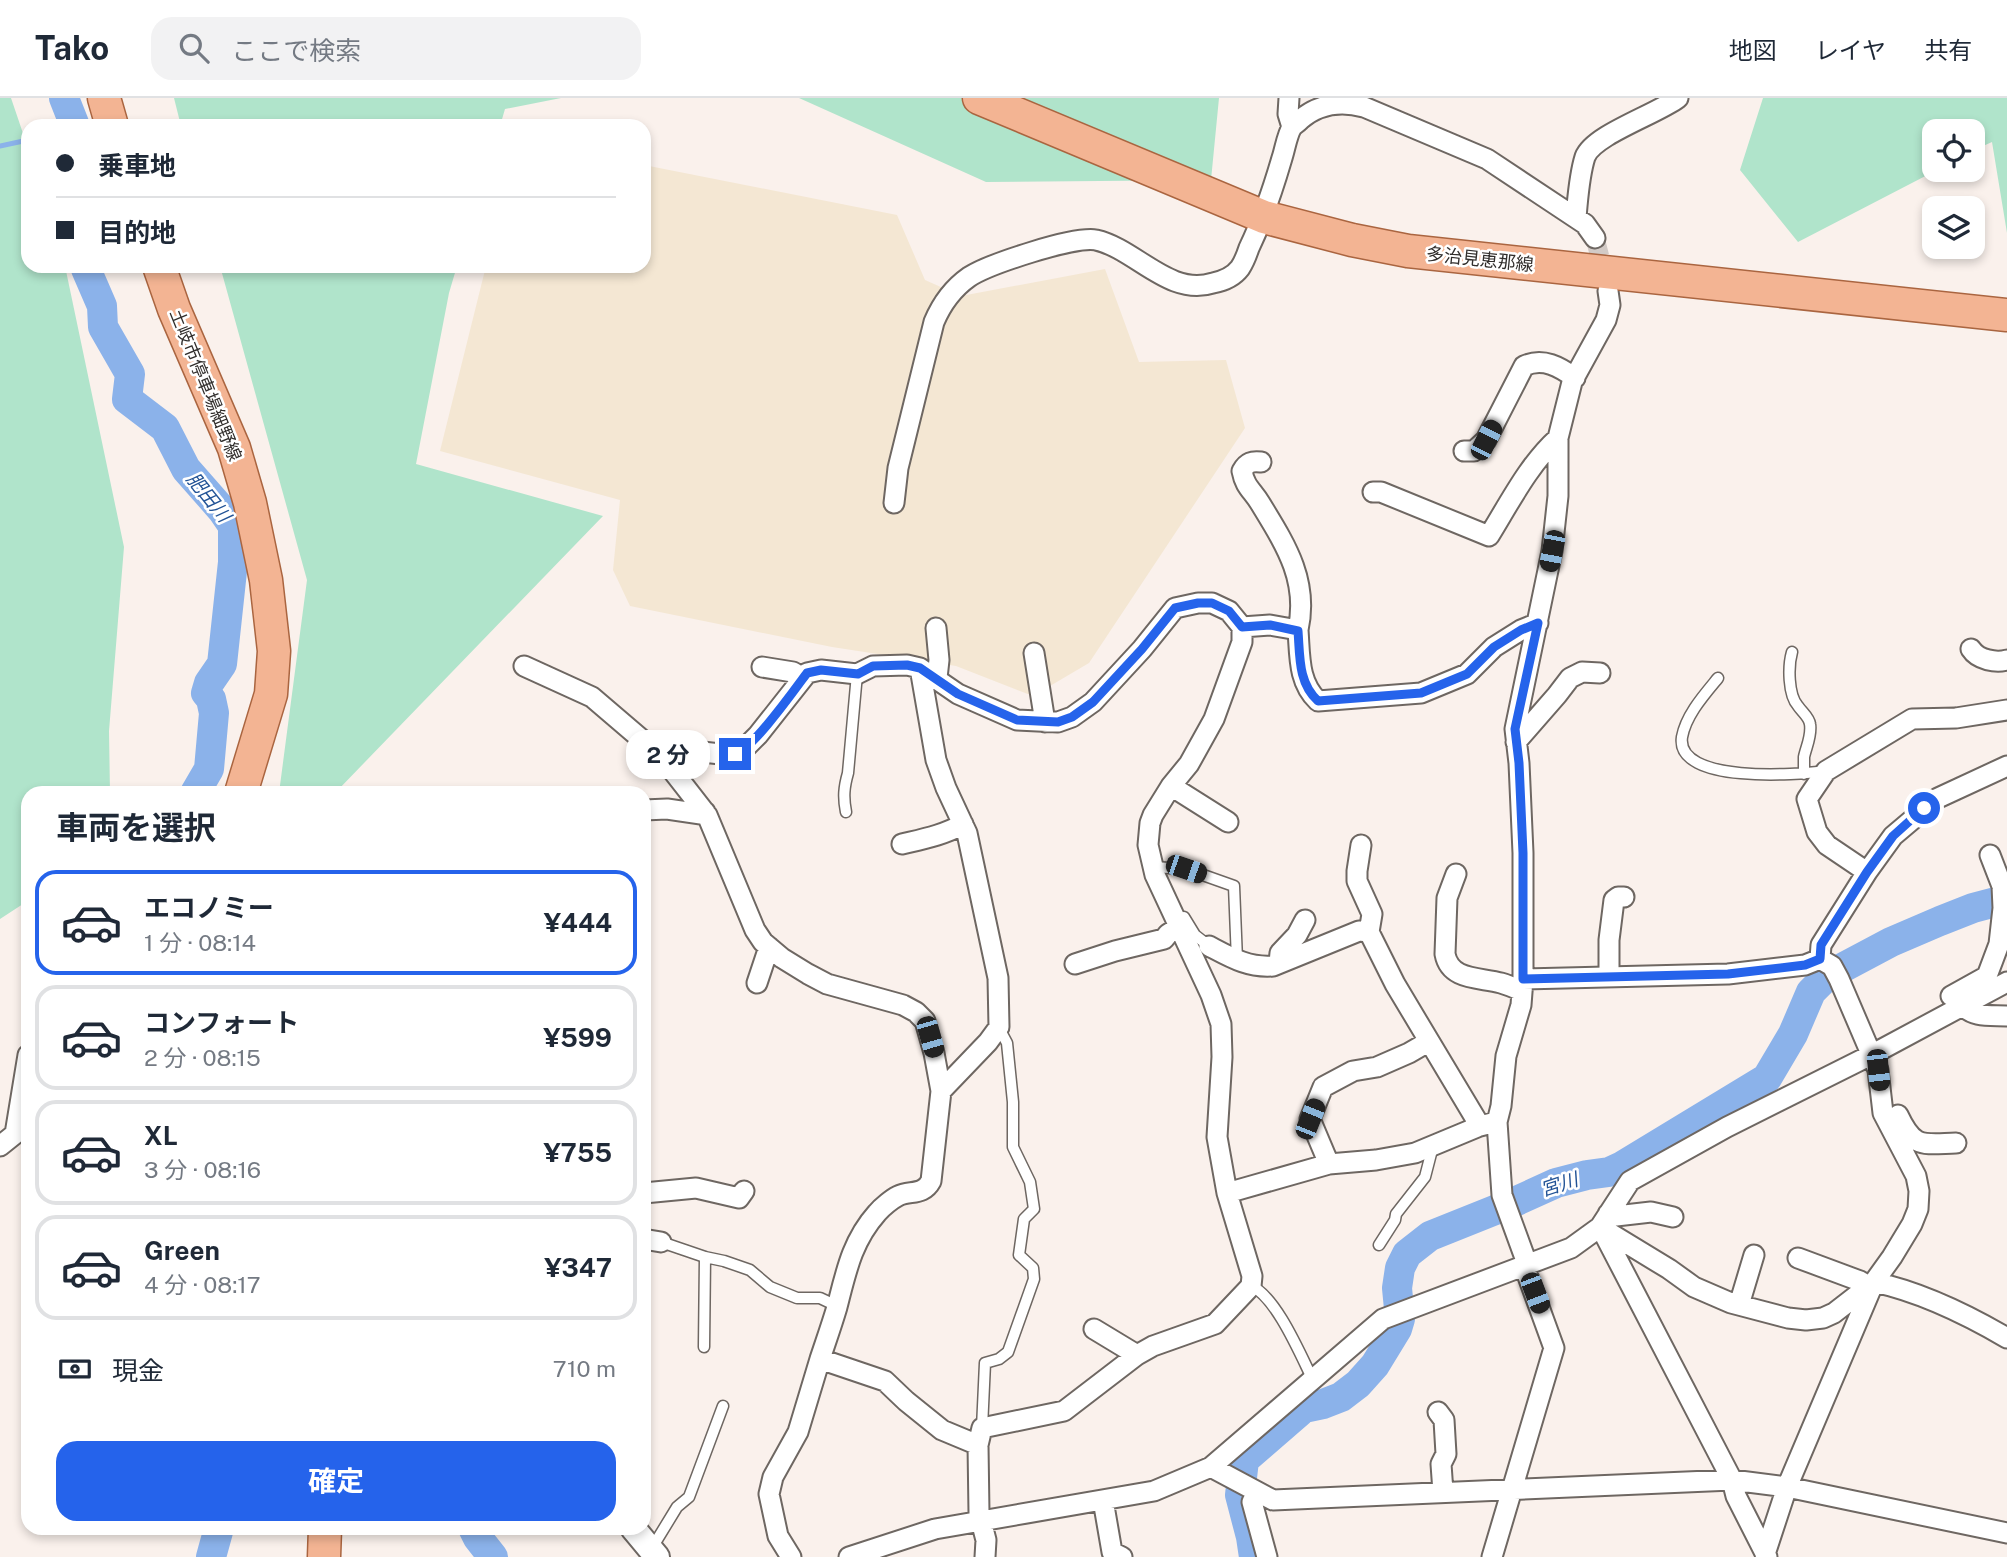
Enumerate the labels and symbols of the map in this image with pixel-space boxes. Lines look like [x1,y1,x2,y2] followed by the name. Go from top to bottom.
[1425,243,1535,275] street label: 多治見恵那線
[166,306,246,464] street label: 土岐市停車場細野線
[1468,417,1505,463] car
[183,468,237,528] water label: 肥田川
[1538,528,1567,574] car
[626,730,710,778] callout: 2 分
[719,738,751,770] route end
[1908,792,1940,824] route start
[1163,852,1210,886] car
[915,1014,946,1060] car
[1866,1048,1891,1092] car
[1293,1096,1328,1142] car
[1538,1167,1582,1200] water label: 宮川
[1518,1270,1553,1316] car

